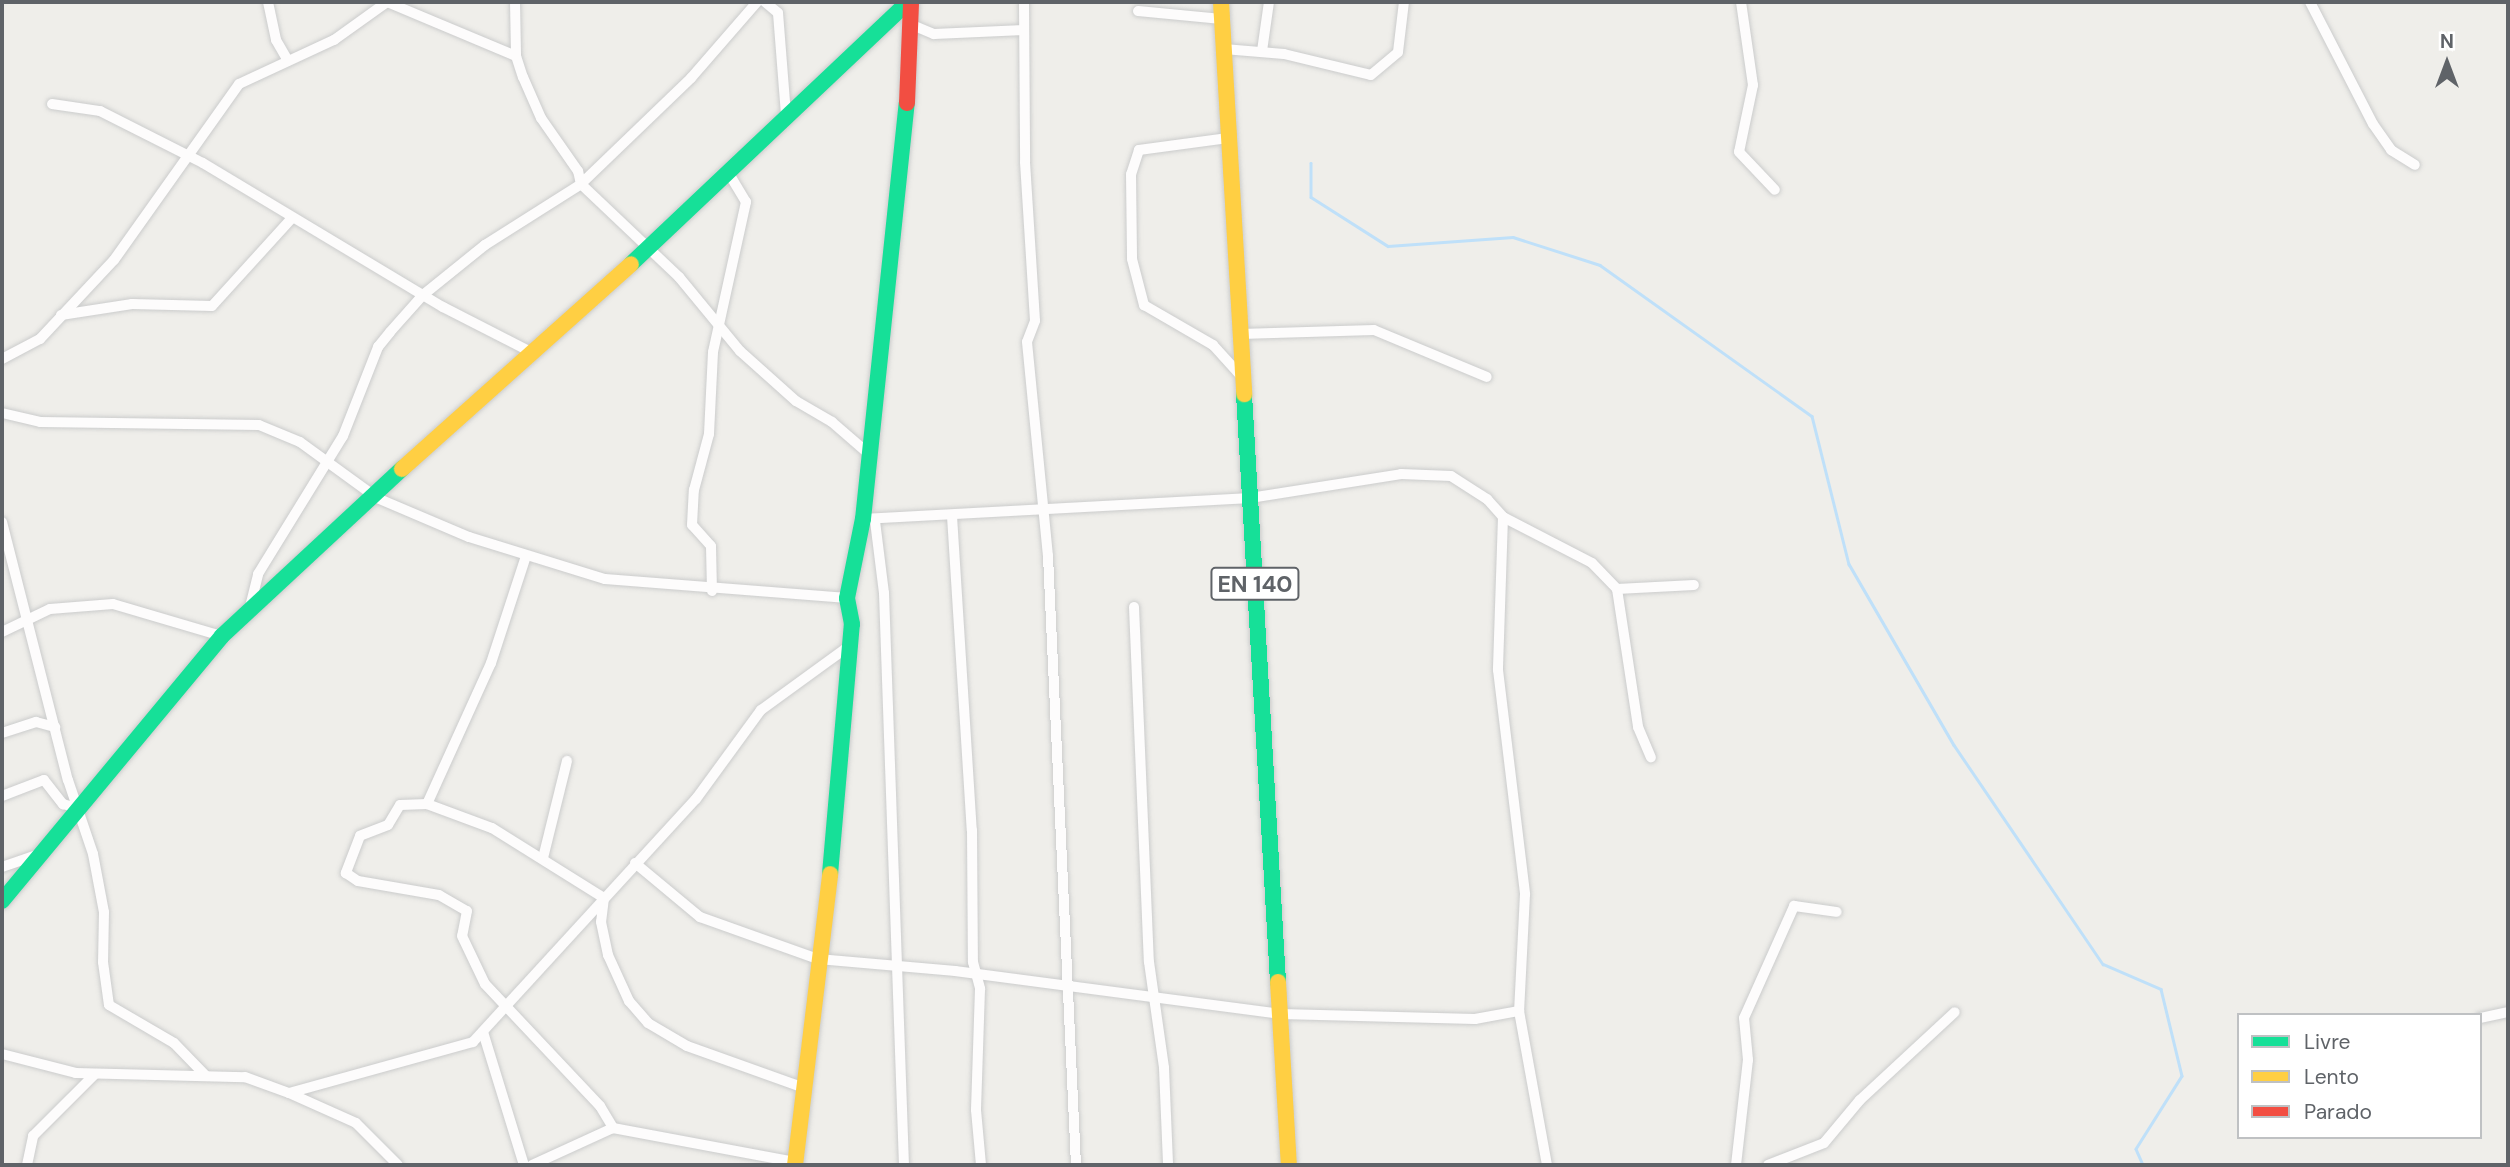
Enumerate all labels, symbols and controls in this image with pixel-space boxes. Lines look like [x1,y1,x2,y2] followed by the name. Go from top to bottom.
[2412,28,2482,98] north arrow
[2440,29,2454,54] text: N
[1210,564,1300,604] road number: EN 140
[2237,1013,2482,1139] legend
[2304,1028,2350,1056] text: Livre
[2304,1063,2359,1091] text: Lento
[2304,1098,2372,1126] text: Parado

